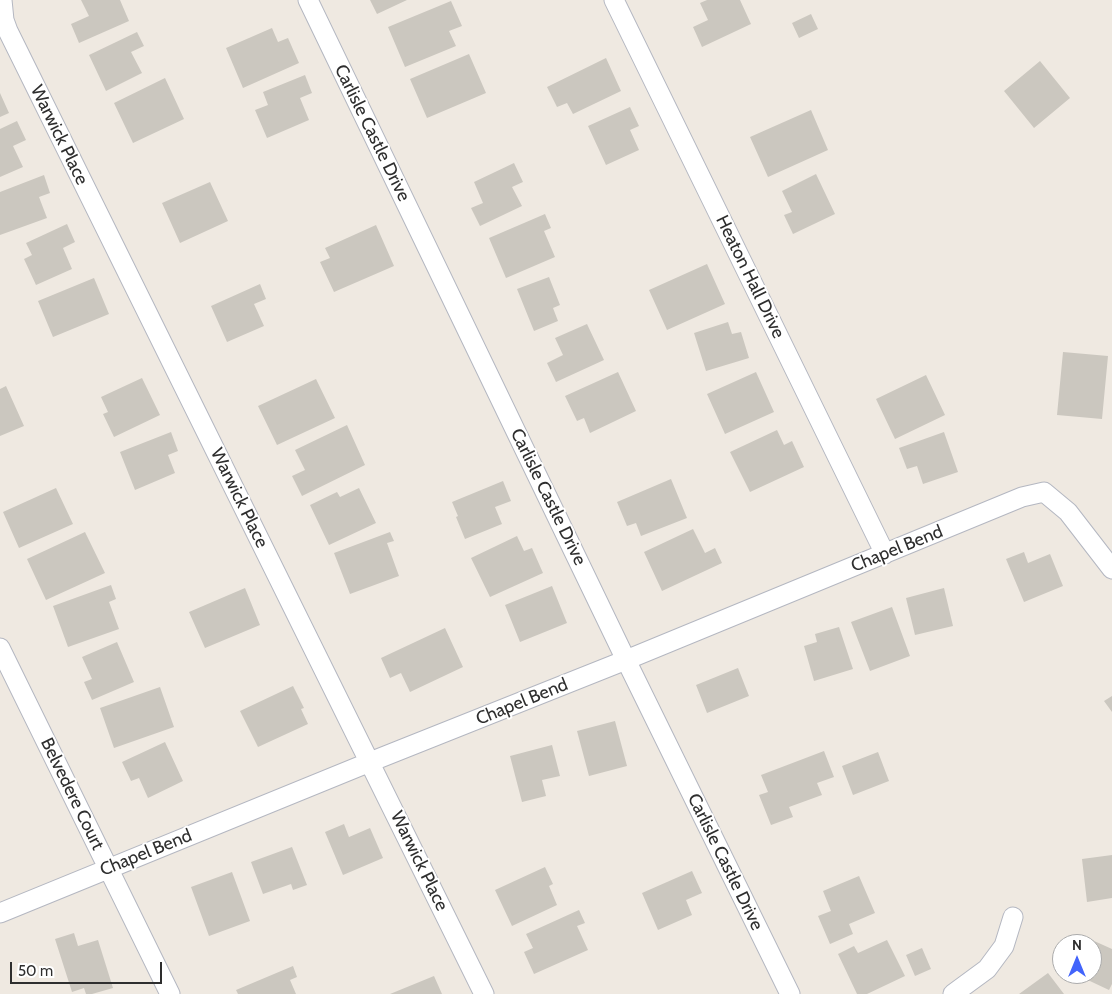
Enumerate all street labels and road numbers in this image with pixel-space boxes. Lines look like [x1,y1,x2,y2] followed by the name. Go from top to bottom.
[330,61,414,205] street label: Carlisle Castle Drive
[26,82,92,188] street label: Warwick Place
[711,212,789,342] street label: Heaton Hall Drive
[506,425,590,569] street label: Carlisle Castle Drive
[206,445,272,551] street label: Warwick Place
[848,521,946,577] street label: Chapel Bend
[473,674,571,730] street label: Chapel Bend
[36,735,108,853] street label: Belvedere Court
[683,790,767,934] street label: Carlisle Castle Drive
[386,808,452,914] street label: Warwick Place
[97,825,195,881] street label: Chapel Bend

